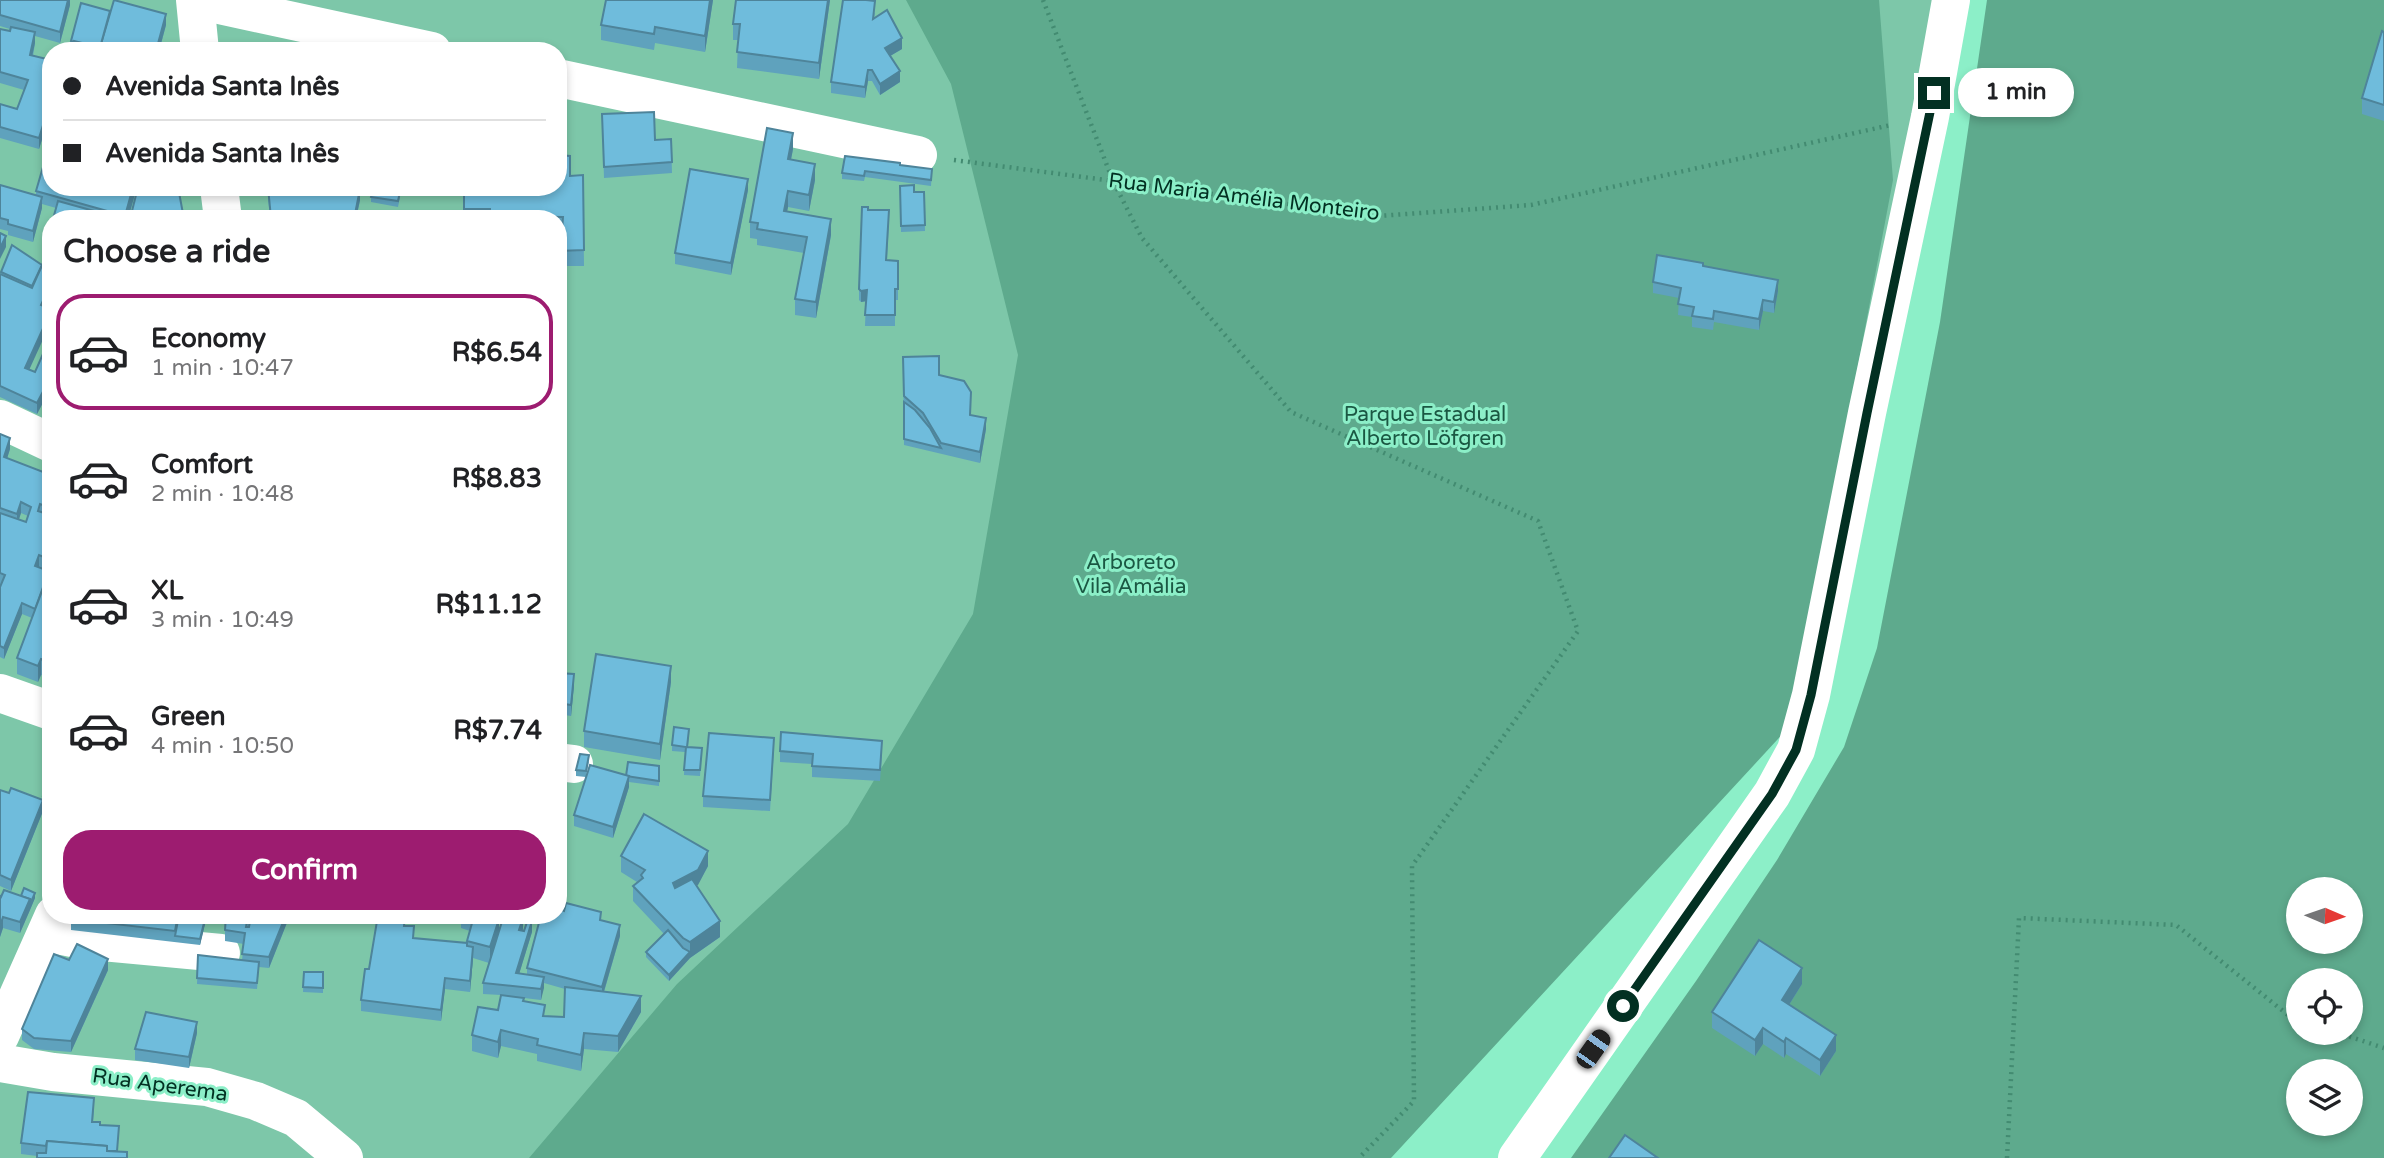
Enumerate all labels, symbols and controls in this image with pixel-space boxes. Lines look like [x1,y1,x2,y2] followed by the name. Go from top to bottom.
[1958,68,2074,118] callout: 1 min
[105,71,340,102] text: Avenida Santa Inês
[1918,77,1950,109] route end
[1985,78,2047,106] text: 1 min
[105,138,340,169] text: Avenida Santa Inês
[1107,168,1381,226] street label: Rua Maria Amélia Monteiro
[63,233,270,271] text: Choose a ride
[67,321,130,384] icon: car
[151,323,266,354] text: Economy
[452,337,542,368] text: R$6.54
[151,354,294,382] text: 1 min · 10:47
[1344,402,1506,451] park label: Parque Estadual Alberto Löfgren
[67,447,130,510] icon: car
[151,449,253,480] text: Comfort
[452,463,542,494] text: R$8.83
[151,480,294,508] text: 2 min · 10:48
[1076,550,1186,599] park label: Arboreto Vila Amália
[67,573,130,636] icon: car
[151,575,183,606] text: XL
[435,589,542,620] text: R$11.12
[151,606,294,634] text: 3 min · 10:49
[67,699,130,762] icon: car
[151,701,226,732] text: Green
[453,715,542,746] text: R$7.74
[151,732,294,760] text: 4 min · 10:50
[63,830,546,910] button: Confirm
[2286,877,2362,954] north arrow
[2286,877,2363,1136] map controls
[2286,968,2363,1045] button: locate
[1607,990,1639,1022] route start
[1573,1026,1614,1072] car
[2286,1059,2363,1136] button: layers
[91,1063,229,1107] street label: Rua Aperema

